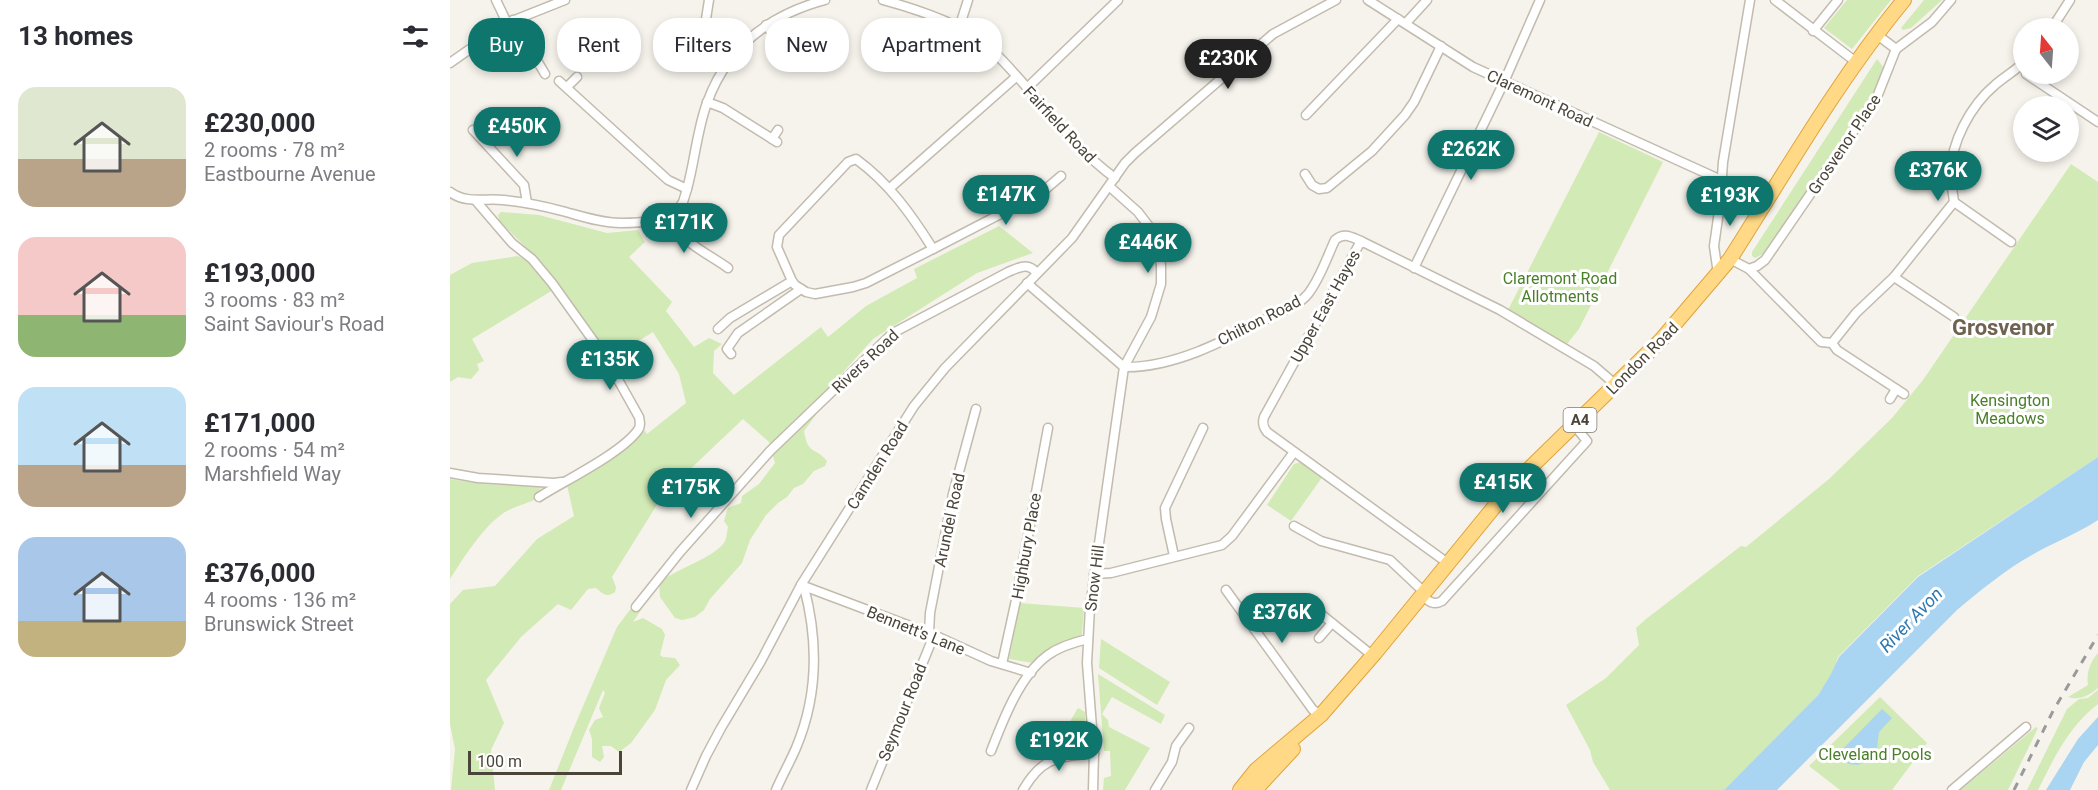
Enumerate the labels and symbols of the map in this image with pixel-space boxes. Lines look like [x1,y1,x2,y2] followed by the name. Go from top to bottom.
[2013,18,2079,84] north arrow
[1186,39,1270,90] pin: £230K
[1484,66,1596,131] street label: Claremont Road
[1019,82,1100,166] street label: Fairfield Road
[1804,91,1885,198] street label: Grosvenor Place
[475,107,559,158] pin: £450K
[1429,130,1513,181] pin: £262K
[1896,151,1980,202] pin: £376K
[964,175,1048,226] pin: £147K
[1688,176,1772,227] pin: £193K
[642,203,726,254] pin: £171K
[1106,223,1190,274] pin: £446K
[1287,247,1364,366] street label: Upper East Hayes
[1503,269,1617,306] park label: Claremont Road Allotments
[1214,291,1304,350] street label: Chilton Road
[1952,315,2054,340] district label: Grosvenor
[1602,318,1682,398] street label: London Road
[828,326,903,397] street label: Rivers Road
[568,340,652,391] pin: £135K
[1970,391,2050,428] park label: Kensington Meadows
[1564,408,1596,432] road number: A4
[843,418,912,513] street label: Camden Road
[1461,463,1545,514] pin: £415K
[649,468,733,519] pin: £175K
[930,471,969,569] street label: Arundel Road
[1008,491,1045,601] street label: Highbury Place
[1081,544,1108,612] street label: Snow Hill
[1875,583,1947,656] water label: River Avon
[1240,593,1324,644] pin: £376K
[864,602,968,659] street label: Bennett's Lane
[874,661,931,764] street label: Seymour Road
[1017,721,1101,772] pin: £192K
[1818,745,1932,764] park label: Cleveland Pools
[468,748,622,776] scale bar

